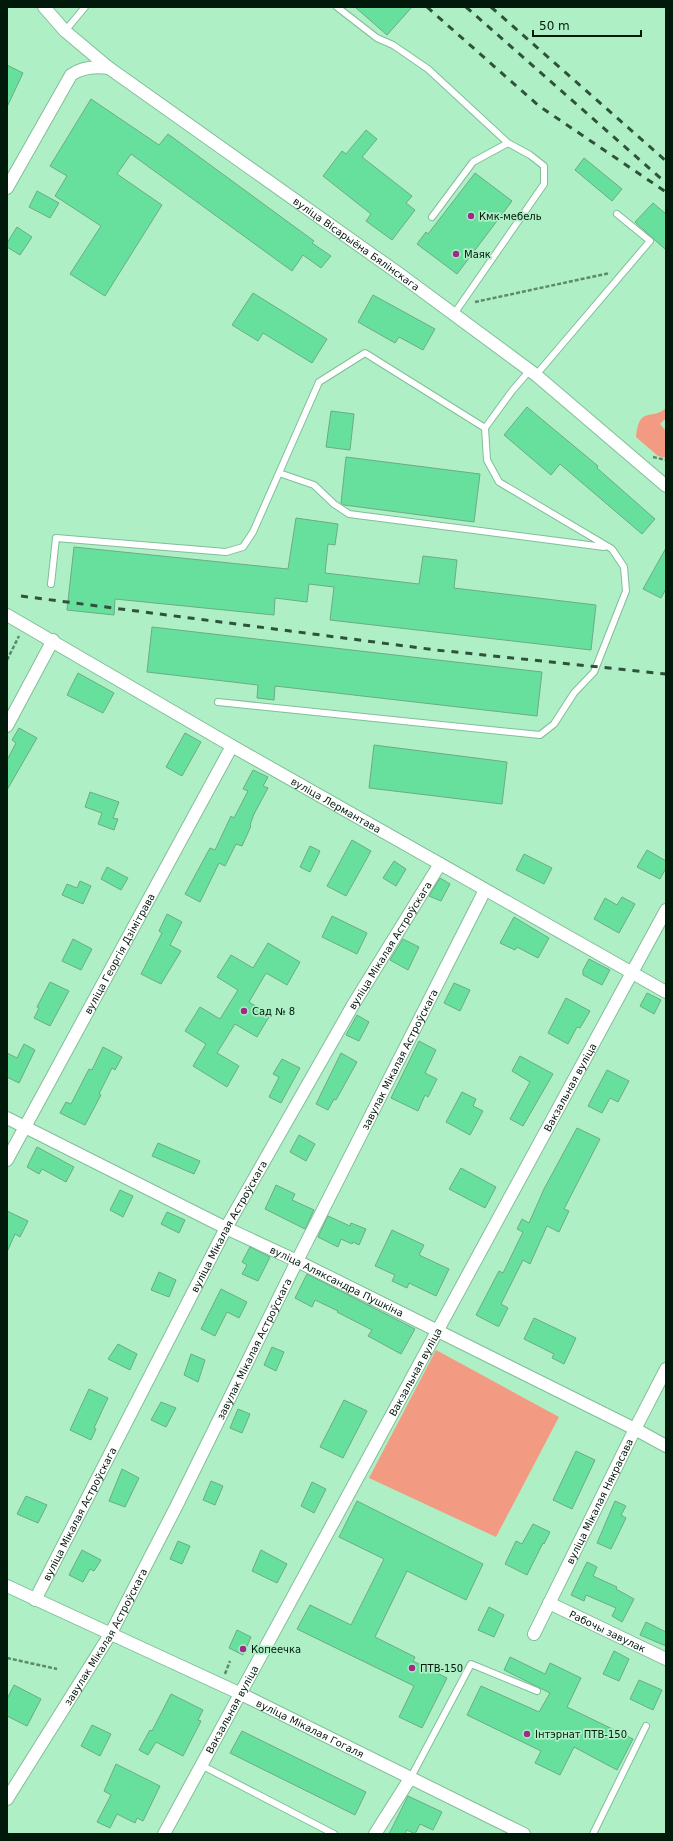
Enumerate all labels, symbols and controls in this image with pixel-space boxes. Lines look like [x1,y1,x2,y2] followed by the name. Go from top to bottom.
[533,12,641,38] scale bar
[539,19,570,33] text: 50 m
[291,195,422,293] street label: вуліца Вісарыёна Бялінскага
[466,211,476,221] marker: Кмк-мебель
[479,211,542,222] place label: Кмк-мебель
[451,249,461,259] marker: Маяк
[464,249,491,260] place label: Маяк
[289,776,383,835] street label: вуліца Лермантава
[347,880,434,1011] street label: вуліца Мікалая Астроўскага
[82,891,157,1016] street label: вуліца Георгія Дзімітрава
[359,987,440,1132] street label: завулак Мікалая Астроўскага
[239,1006,249,1016] marker: Сад № 8
[252,1006,295,1017] place label: Сад № 8
[542,1041,599,1133] street label: Вакзальная вуліца
[189,1159,269,1294] street label: вуліца Мікалая Астроўскага
[268,1244,405,1319] street label: вуліца Аляксандра Пушкіна
[215,1277,294,1421] street label: завулак Мікалая Астроўскага
[387,1326,444,1418] street label: Вакзальная вуліца
[564,1437,635,1566] street label: вуліца Мікалая Някрасава
[41,1446,118,1582] street label: вуліца Мікалая Астроўскага
[62,1567,149,1707] street label: завулак Мікалая Астроўскага
[567,1609,647,1654] street label: Рабочы завулак
[238,1644,248,1654] marker: Копеечка
[251,1644,301,1655] place label: Копеечка
[204,1663,261,1755] street label: Вакзальная вуліца
[407,1663,417,1673] marker: ПТВ-150
[420,1663,463,1674] place label: ПТВ-150
[254,1697,366,1760] street label: вуліца Мікалая Гогаля
[522,1729,532,1739] marker: Інтэрнат ПТВ-150
[535,1729,627,1740] place label: Інтэрнат ПТВ-150

